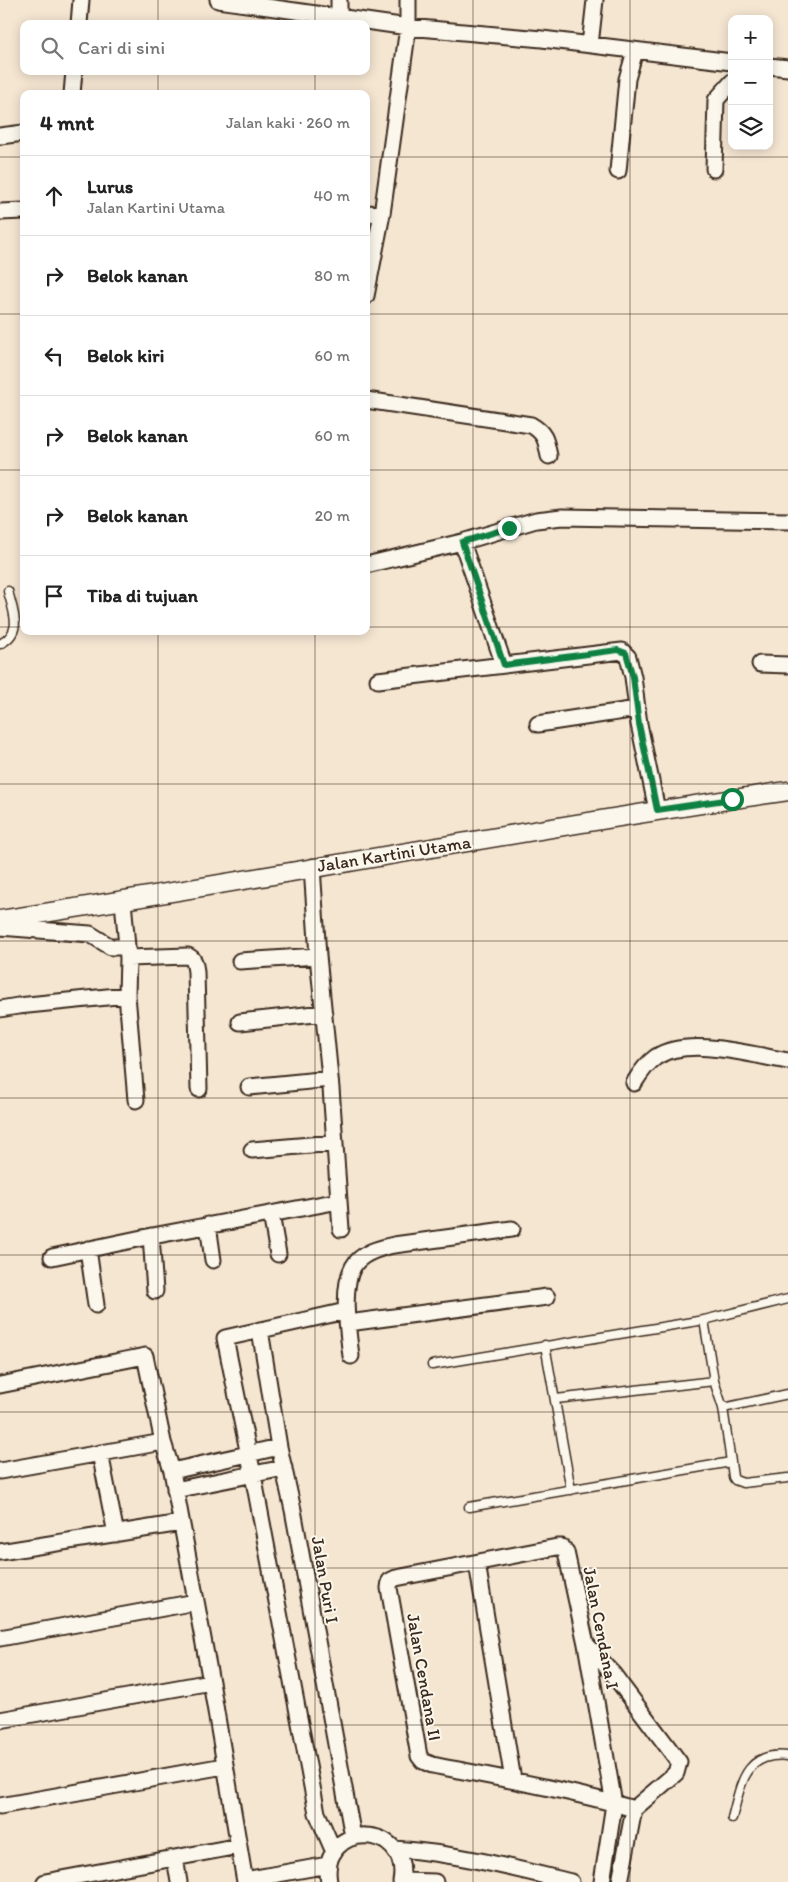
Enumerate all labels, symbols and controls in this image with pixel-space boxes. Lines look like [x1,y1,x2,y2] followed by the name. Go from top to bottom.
[728,15,773,150] map controls
[728,15,773,60] button: +
[20,20,370,75] search box
[38,34,66,62] icon: search
[78,36,165,59] text: Cari di sini
[728,60,773,105] button: −
[728,105,773,150] button: layers
[40,110,94,135] text: 4 mnt
[226,113,350,132] text: Jalan kaki · 260 m
[87,175,133,198] text: Lurus
[40,182,68,210] icon: ahead
[313,186,350,205] text: 40 m
[87,198,225,217] text: Jalan Kartini Utama
[40,262,68,290] icon: right
[87,264,188,287] text: Belok kanan
[314,266,350,285] text: 80 m
[40,342,68,370] icon: left
[87,344,164,367] text: Belok kiri
[315,346,350,365] text: 60 m
[40,422,68,450] icon: right
[87,424,188,447] text: Belok kanan
[315,426,350,445] text: 60 m
[40,502,68,530] icon: right
[87,504,188,527] text: Belok kanan
[315,506,350,525] text: 20 m
[498,517,521,540] route end
[40,582,68,610] icon: arrive
[87,584,198,607] text: Tiba di tujuan
[721,788,744,811] route start
[316,831,473,877] street label: Jalan Kartini Utama
[307,1535,343,1625] street label: Jalan Puri I
[578,1565,624,1691] street label: Jalan Cendana I
[402,1612,446,1742] street label: Jalan Cendana II

